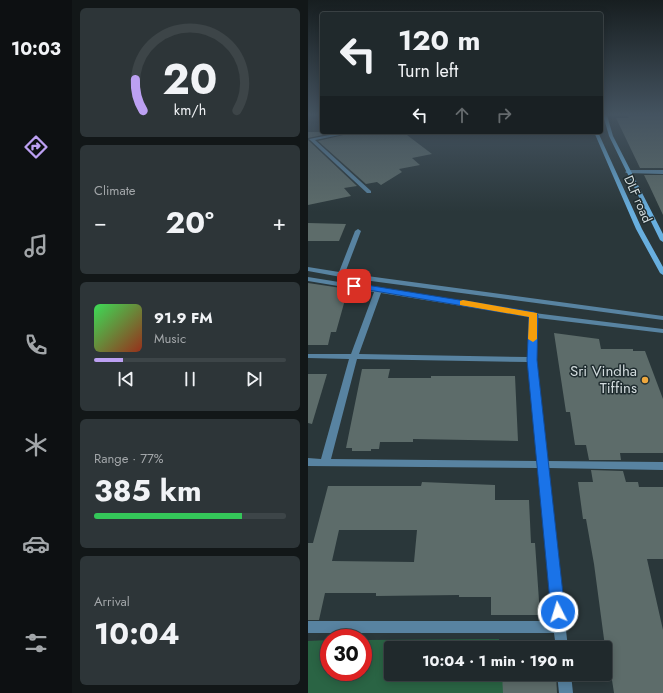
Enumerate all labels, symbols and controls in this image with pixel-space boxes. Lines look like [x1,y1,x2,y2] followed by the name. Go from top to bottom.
[398,20,481,61] text: 120 m
[332,28,384,80] icon: left
[11,36,61,62] text: 10:03
[163,48,217,109] text: 20
[398,58,458,84] text: Turn left
[174,99,206,119] text: km/h
[409,104,431,126] icon: left
[451,104,473,126] icon: ahead
[493,104,515,126] icon: right
[22,133,50,161] icon: directions
[619,172,657,226] street label: DLF road
[94,181,135,200] text: Climate
[166,201,214,244] text: 20°
[94,206,107,238] text: −
[272,206,286,238] text: +
[22,232,50,260] icon: music
[337,269,371,303] pin
[343,275,365,297] icon: arrive
[154,307,213,329] text: 91.9 FM
[154,329,186,348] text: Music
[22,331,50,359] icon: phone
[570,360,637,399] place label: Sri Vindha Tiffins
[115,368,137,390] icon: previous
[179,368,201,390] icon: pause
[243,368,265,390] icon: next
[640,375,650,385] marker: Sri Vindha Tiffins
[22,431,50,459] icon: climate
[94,449,164,468] text: Range · 77%
[94,469,202,512] text: 385 km
[22,530,50,558] icon: car
[537,591,579,633] position arrow
[94,592,130,611] text: Arrival
[94,612,180,655] text: 10:04
[22,629,50,657] icon: filters
[320,629,372,681] speed limit sign: 30
[422,650,574,672] text: 10:04 · 1 min · 190 m

